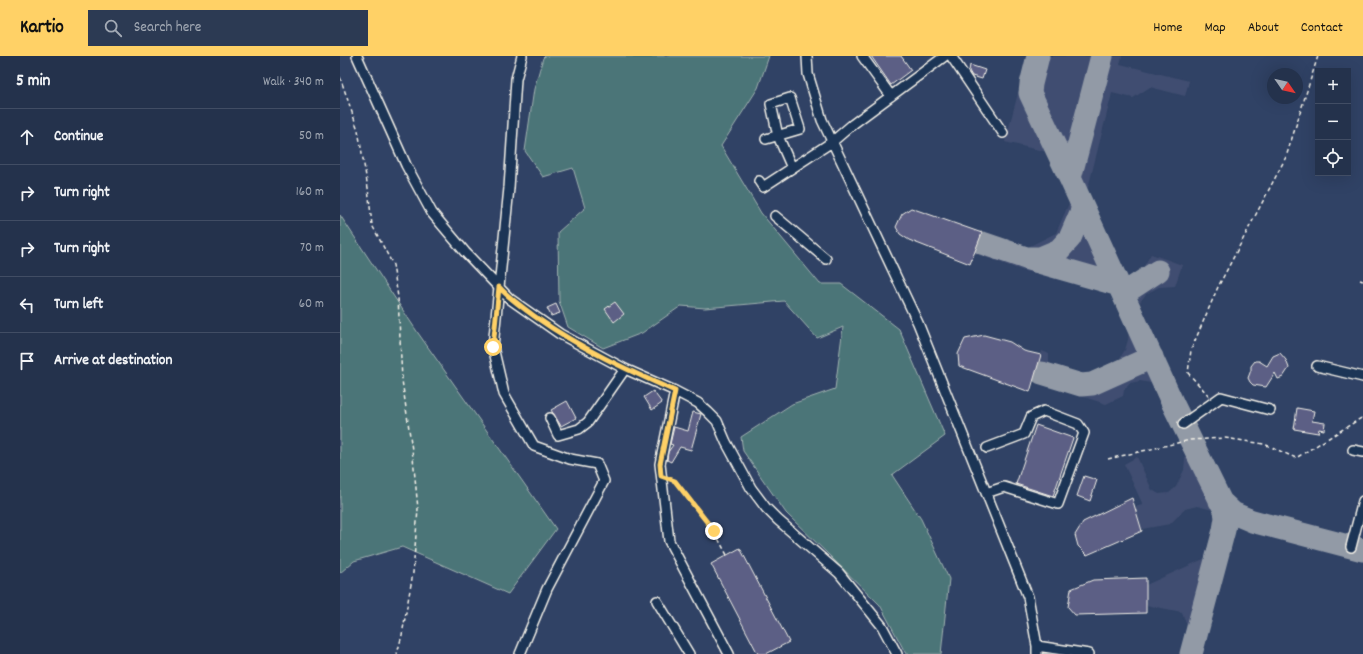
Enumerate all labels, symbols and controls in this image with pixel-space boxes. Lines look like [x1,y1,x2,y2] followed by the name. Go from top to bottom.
[88,10,368,46] search box
[20,15,64,42] text: Kartio
[102,17,124,39] icon: search
[134,17,201,39] text: Search here
[1153,18,1182,38] text: Home
[1204,18,1226,38] text: Map
[1248,18,1279,38] text: About
[1301,18,1343,38] text: Contact
[1267,68,1303,104] north arrow
[1315,68,1351,176] map controls
[1315,68,1351,104] button: +
[16,70,50,94] text: 5 min
[263,73,324,92] text: Walk · 340 m
[1315,104,1351,140] button: −
[16,126,38,148] icon: ahead
[54,126,103,148] text: Continue
[299,127,324,146] text: 50 m
[1315,140,1351,176] button: locate
[16,182,38,204] icon: right
[54,182,110,204] text: Turn right
[296,183,324,202] text: 160 m
[16,238,38,260] icon: right
[54,238,110,260] text: Turn right
[300,239,324,258] text: 70 m
[16,294,38,316] icon: left
[54,294,103,316] text: Turn left
[299,295,324,314] text: 60 m
[484,338,502,356] route start
[16,350,38,372] icon: arrive
[54,350,172,372] text: Arrive at destination
[705,522,723,540] route end

